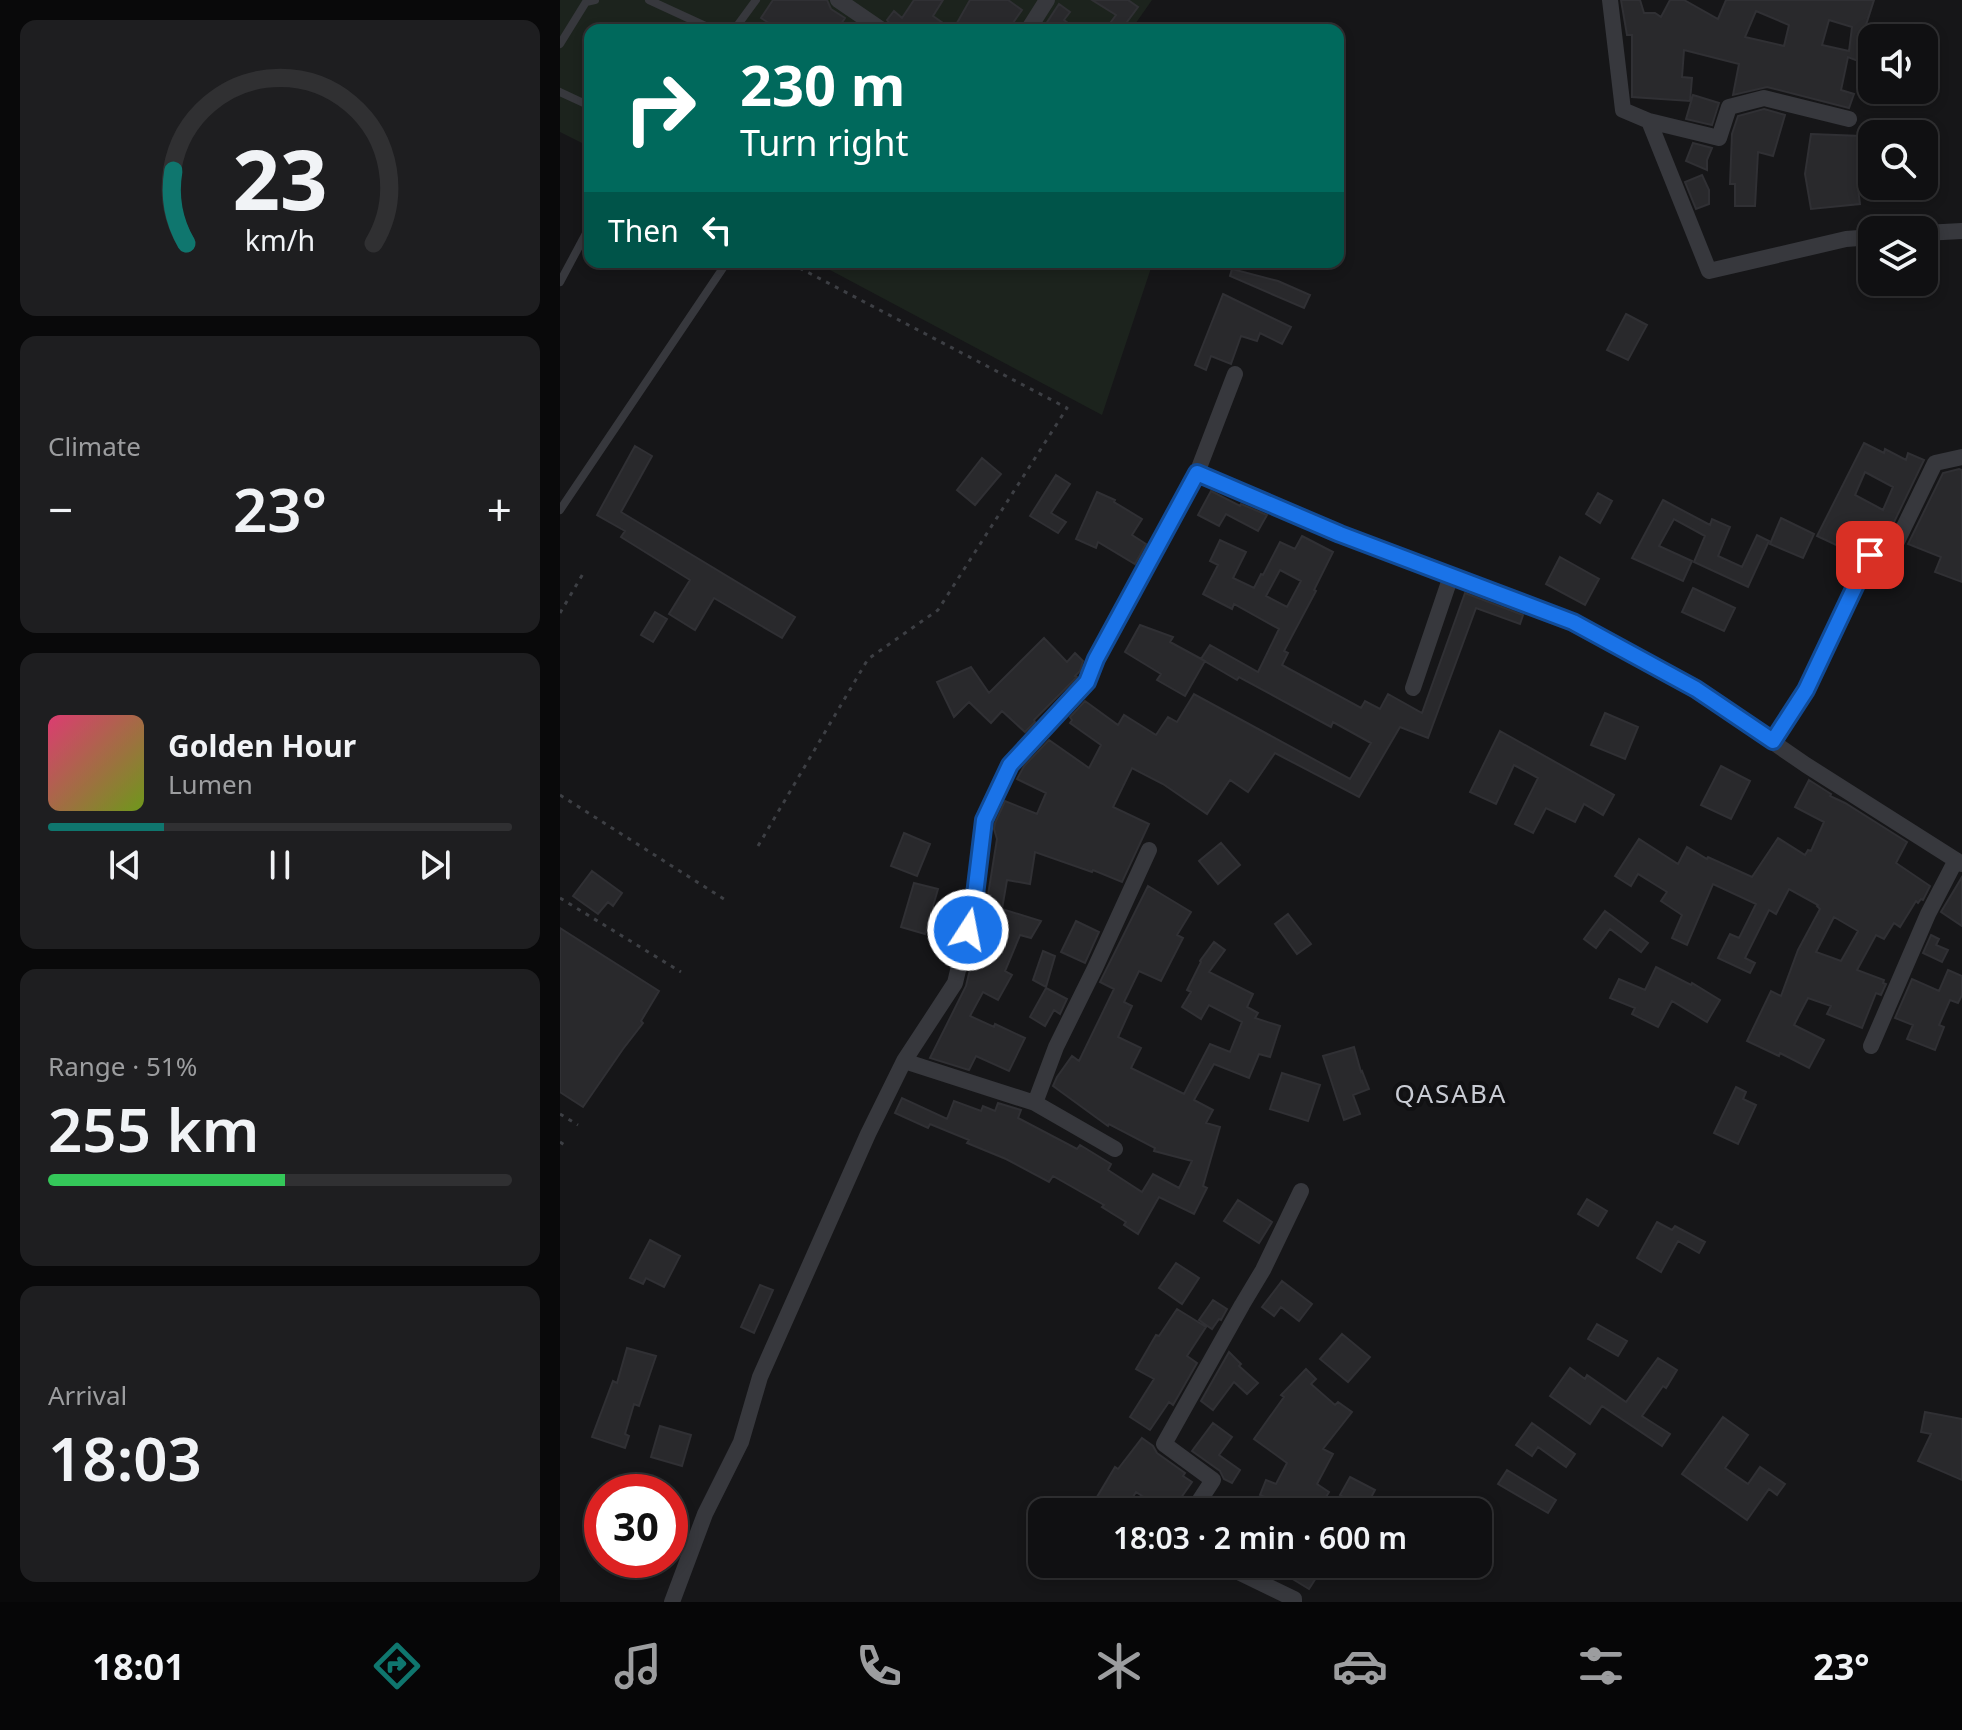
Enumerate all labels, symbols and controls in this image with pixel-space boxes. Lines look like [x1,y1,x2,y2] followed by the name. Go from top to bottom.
[1858,24,1938,296] map controls
[1858,24,1938,104] button: sound
[740,46,905,122] text: 230 m
[608,56,712,160] icon: right
[740,118,908,167] text: Turn right
[1858,120,1938,200] button: search
[232,121,328,234] text: 23
[695,208,739,252] icon: left
[608,210,679,251] text: Then
[1858,216,1938,296] button: layers
[245,220,315,259] text: km/h
[48,428,141,464] text: Climate
[233,468,327,550] text: 23°
[48,479,73,539] text: −
[487,479,512,539] text: +
[1836,521,1904,589] pin
[1848,533,1892,577] icon: arrive
[168,725,356,766] text: Golden Hour
[168,766,253,802] text: Lumen
[103,843,147,887] icon: previous
[258,843,302,887] icon: pause
[413,843,457,887] icon: next
[926,888,1010,972] position arrow
[48,1048,197,1084] text: Range · 51%
[1395,1075,1507,1111] district label: QASABA
[48,1088,259,1170] text: 255 km
[48,1377,127,1413] text: Arrival
[48,1417,202,1499] text: 18:03
[584,1474,688,1578] speed limit sign: 30
[1113,1517,1407,1558] text: 18:03 · 2 min · 600 m
[369,1638,425,1694] icon: directions
[610,1638,666,1694] icon: music
[851,1638,907,1694] icon: phone
[1091,1638,1147,1694] icon: climate
[1332,1638,1388,1694] icon: car
[1573,1638,1629,1694] icon: filters
[92,1642,185,1691] text: 18:01
[1813,1642,1870,1691] text: 23°

